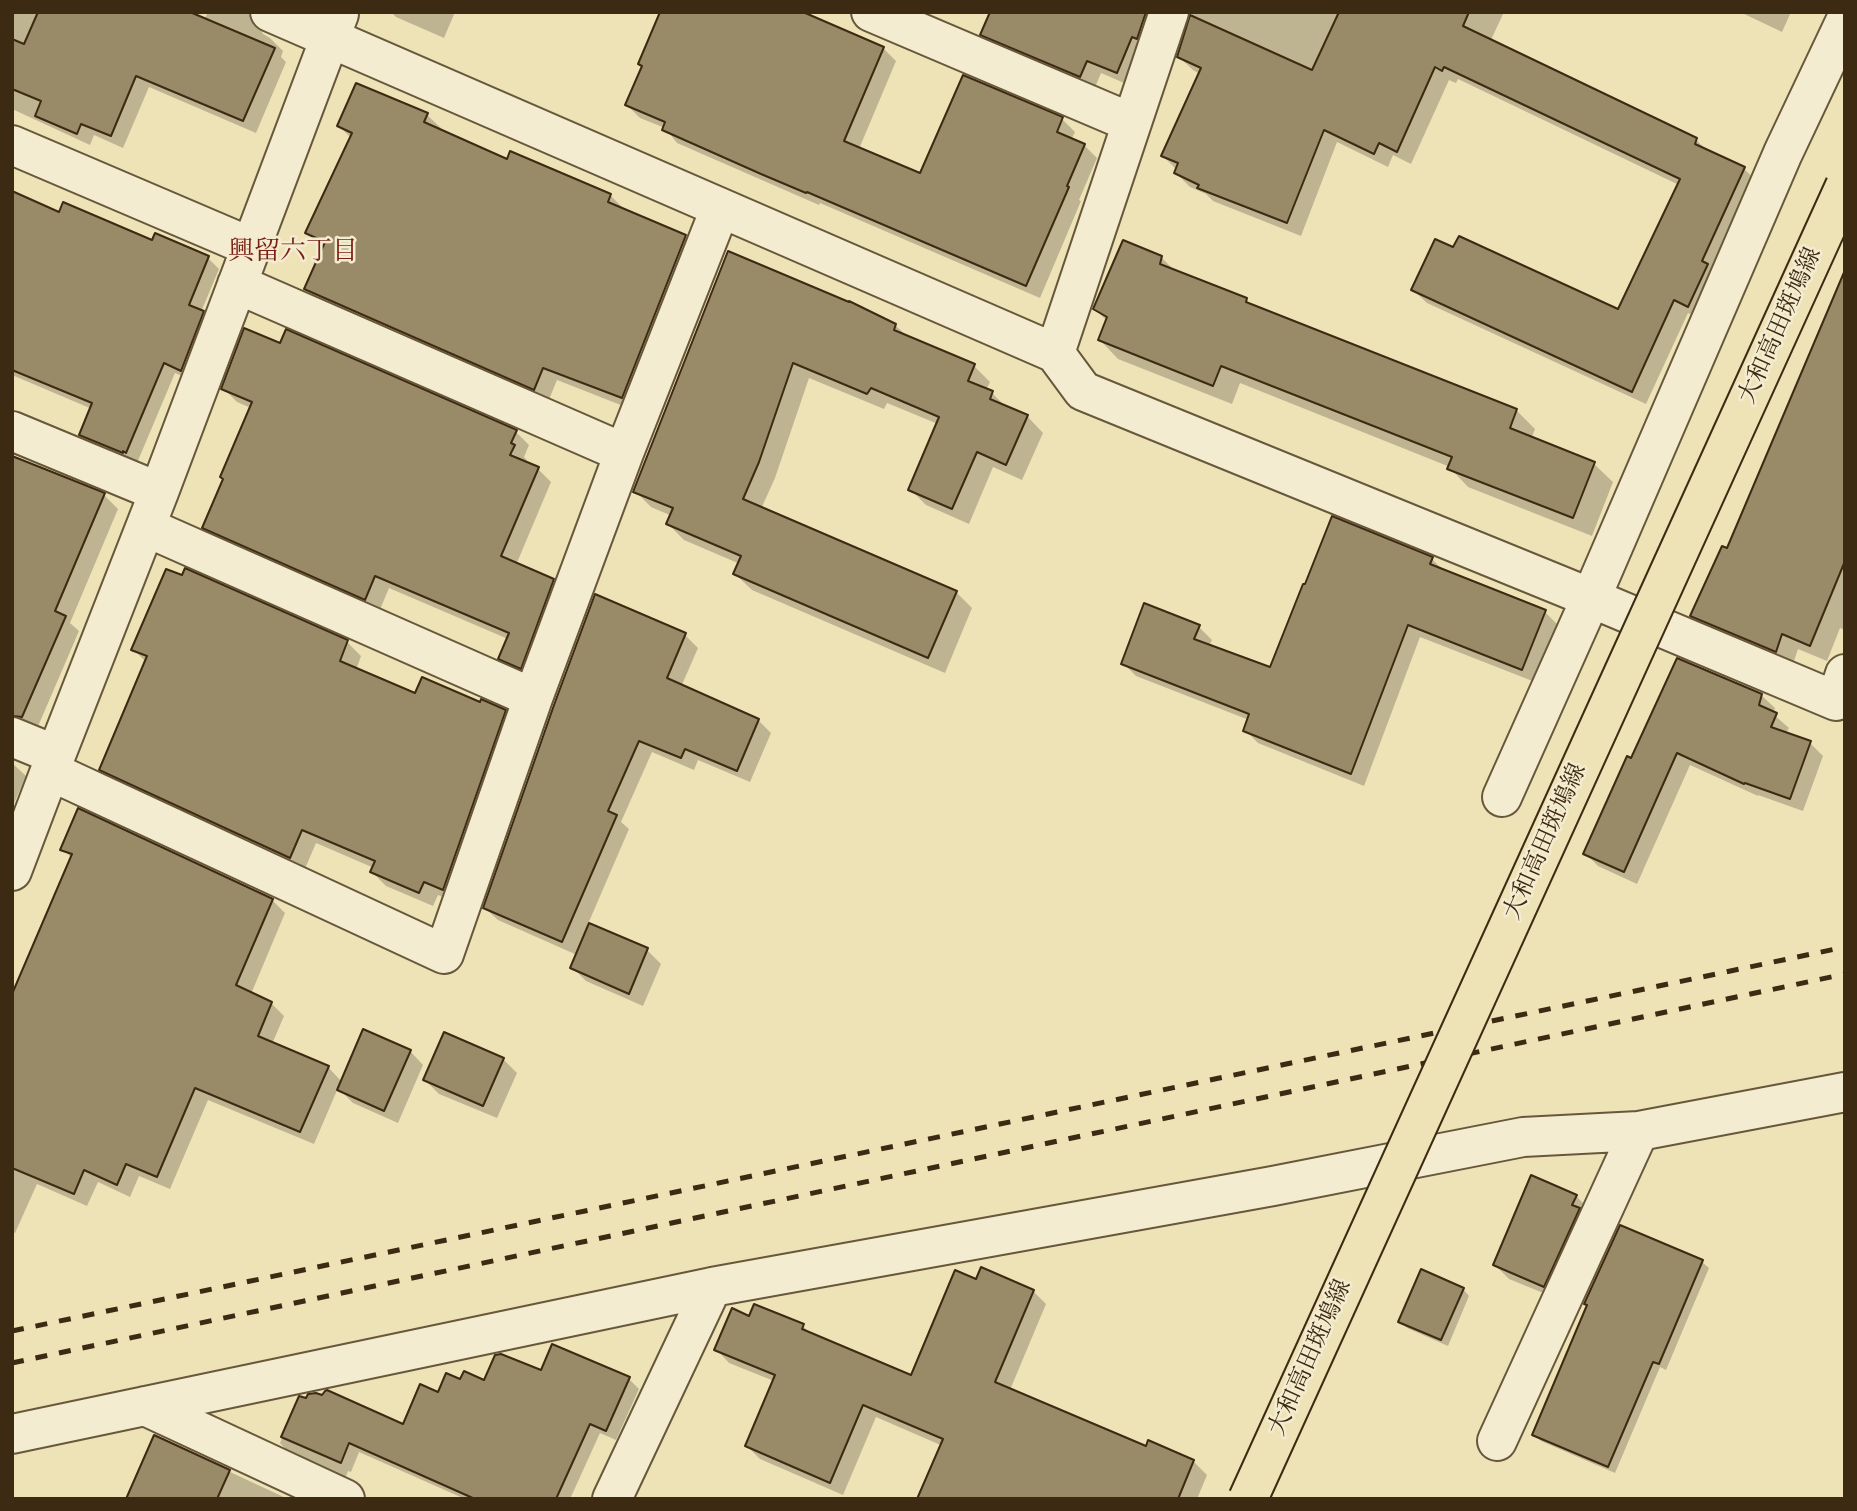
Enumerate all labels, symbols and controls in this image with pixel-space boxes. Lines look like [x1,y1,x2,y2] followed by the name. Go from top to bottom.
[228,237,358,269] district label: 興留六丁目
[1734,243,1828,409] street label: 大和高田斑鳩線
[1499,759,1593,925] street label: 大和高田斑鳩線
[1264,1275,1358,1441] street label: 大和高田斑鳩線

